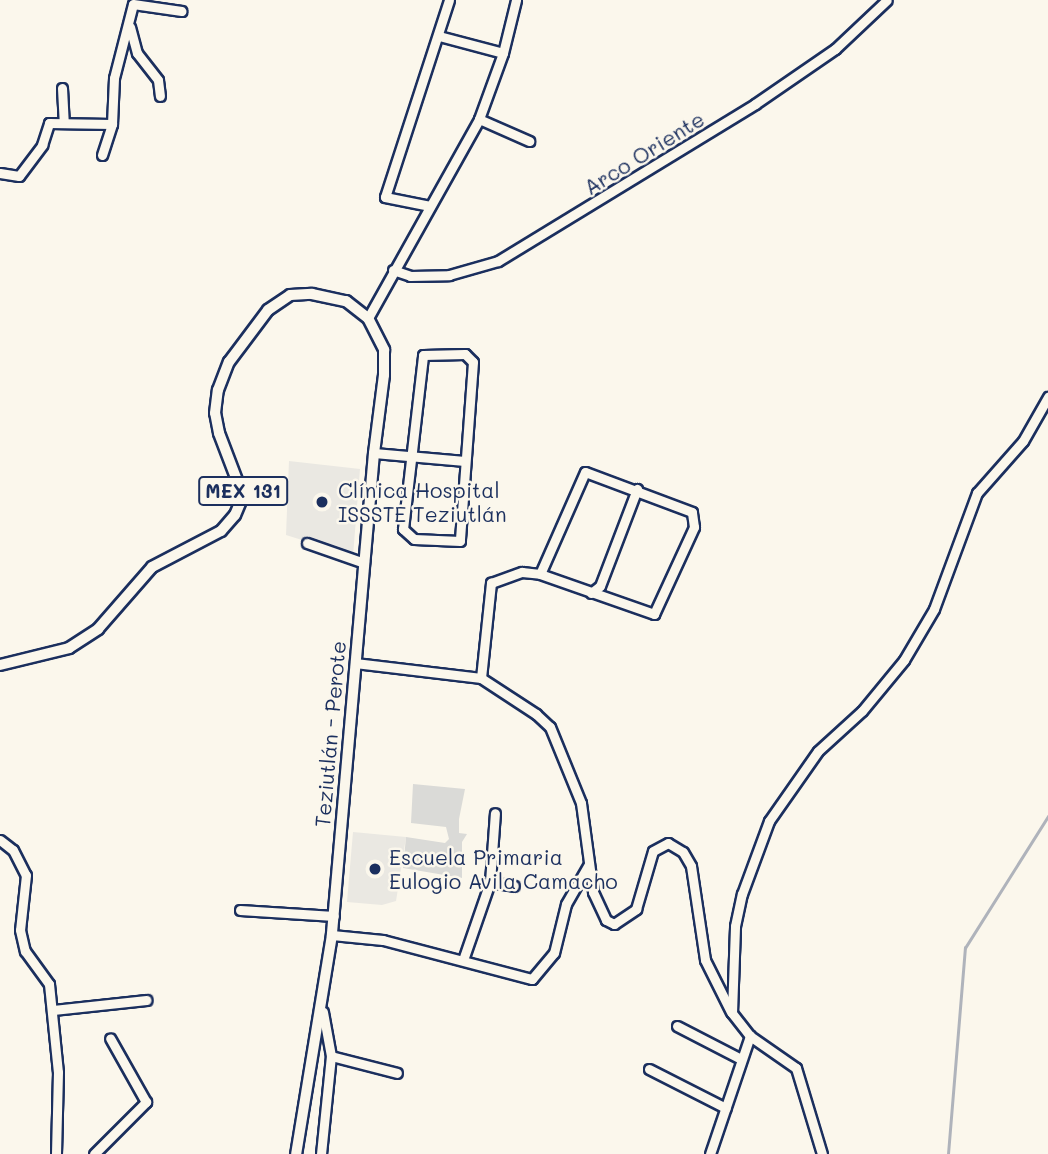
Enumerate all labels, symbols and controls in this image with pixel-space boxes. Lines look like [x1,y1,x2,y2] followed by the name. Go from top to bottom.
[579,106,709,200] street label: Arco Oriente
[198,476,288,506] road number: MEX 131
[338,477,507,527] place label: Clínica Hospital ISSSTE Teziutlán
[312,492,332,512] marker: Clínica Hospital ISSSTE Teziutlán
[309,640,351,828] street label: Teziutlán - Perote
[389,844,618,894] place label: Escuela Primaria Eulogio Avila Camacho
[367,861,383,877] marker: Escuela Primaria Eulogio Avila Camacho

